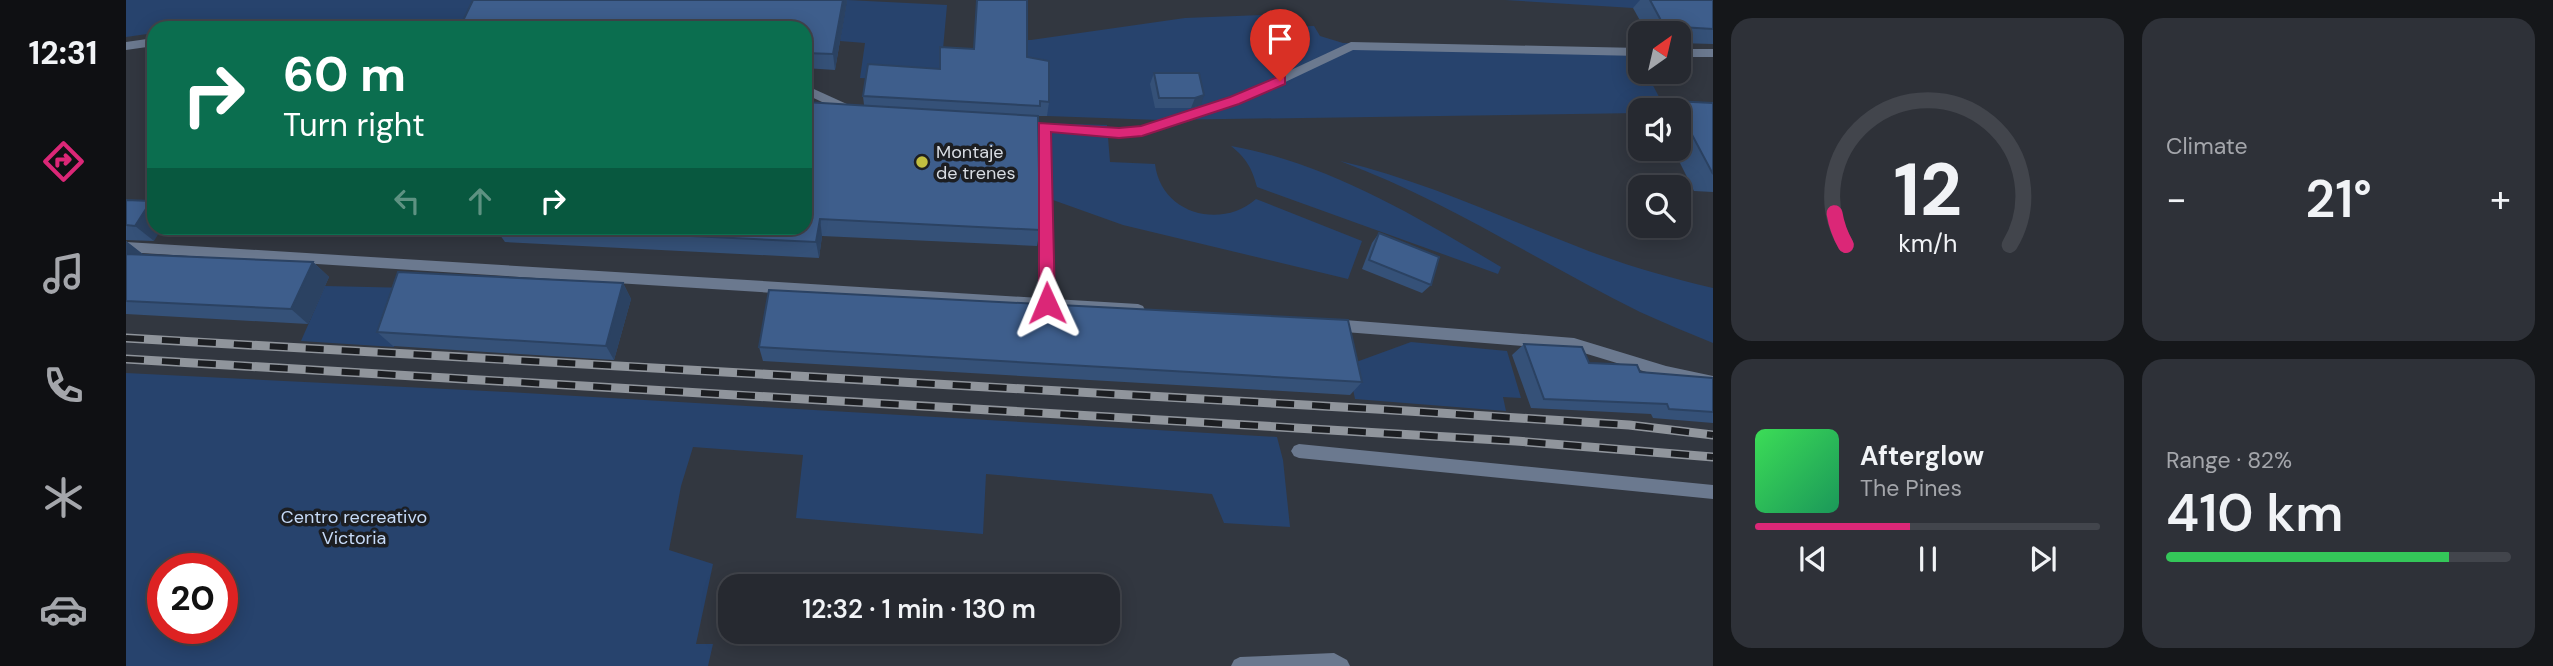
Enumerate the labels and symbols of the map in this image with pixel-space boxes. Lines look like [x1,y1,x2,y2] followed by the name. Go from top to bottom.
[1250,9,1310,81] pin
[1628,21,1690,84] north arrow
[936,140,1016,185] place label: Montaje de trenes
[914,154,930,170] marker: Montaje de trenes
[1010,266,1084,340] position arrow
[281,505,427,550] park label: Centro recreativo Victoria
[147,553,238,644] speed limit sign: 20

